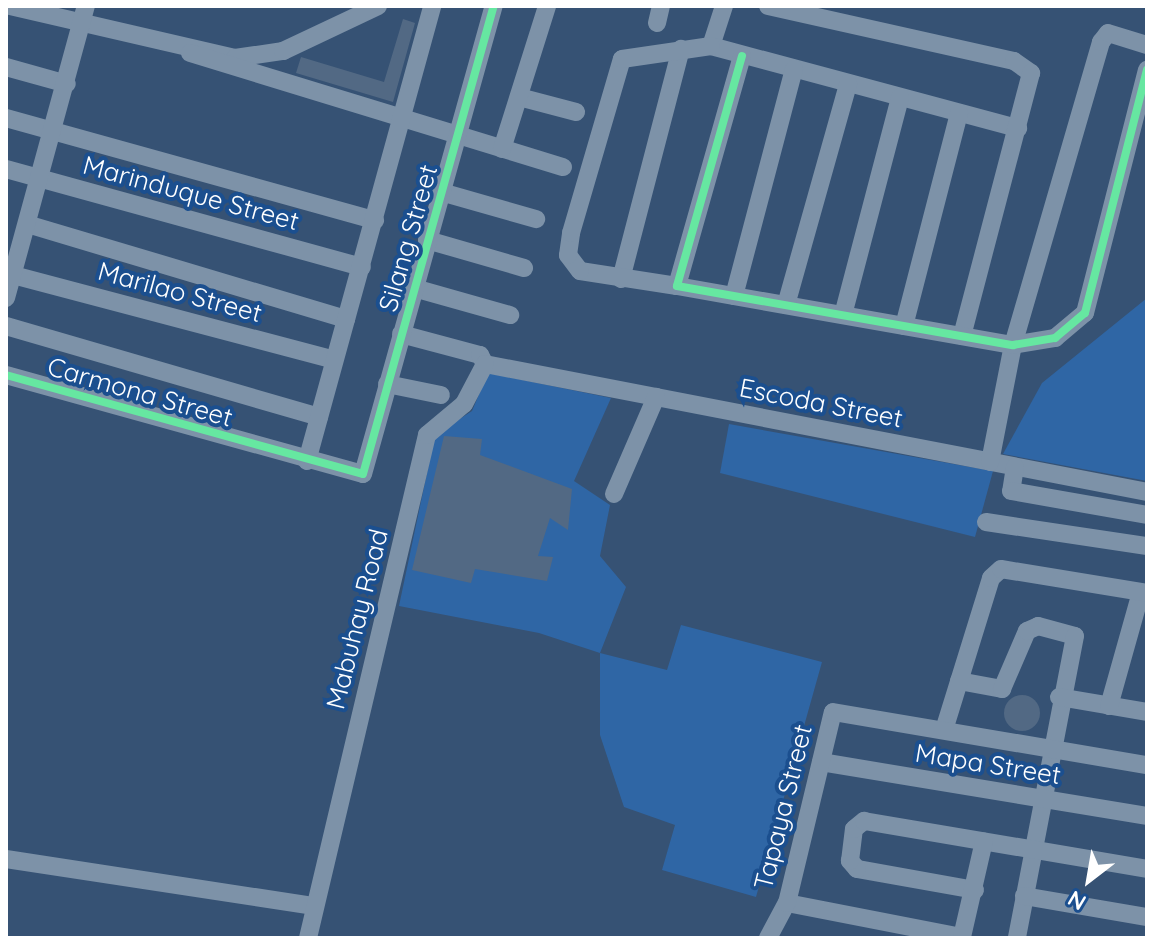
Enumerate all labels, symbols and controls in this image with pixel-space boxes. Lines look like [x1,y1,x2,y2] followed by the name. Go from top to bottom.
[80,149,302,237] street label: Marinduque Street
[372,161,444,315] street label: Silang Street
[95,255,265,329] street label: Marilao Street
[44,351,236,433] street label: Carmona Street
[737,372,905,434] street label: Escoda Street
[320,526,394,712] street label: Mabuhay Road
[747,721,819,893] street label: Tapaya Street
[913,737,1063,791] street label: Mapa Street
[1049,840,1129,920] north arrow
[1063,884,1091,917] text: N

